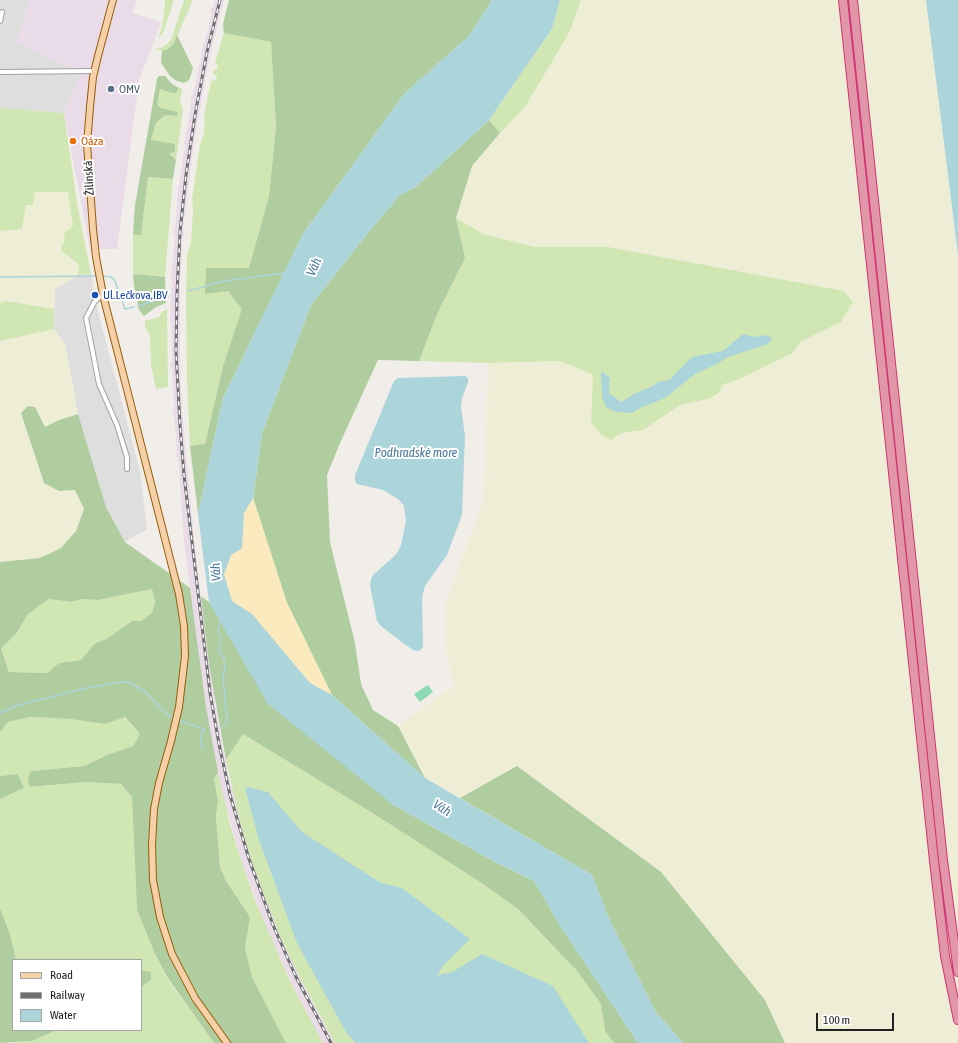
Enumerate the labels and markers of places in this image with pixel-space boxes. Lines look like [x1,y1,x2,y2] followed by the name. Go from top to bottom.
[119,82,140,96] place label: OMV
[106,84,116,94] marker: OMV
[81,134,103,148] place label: Oáza
[68,136,78,146] marker: Oáza
[103,288,168,302] place label: Ul.Lečkova,IBV
[90,290,100,300] marker: Ul.Lečkova,IBV

